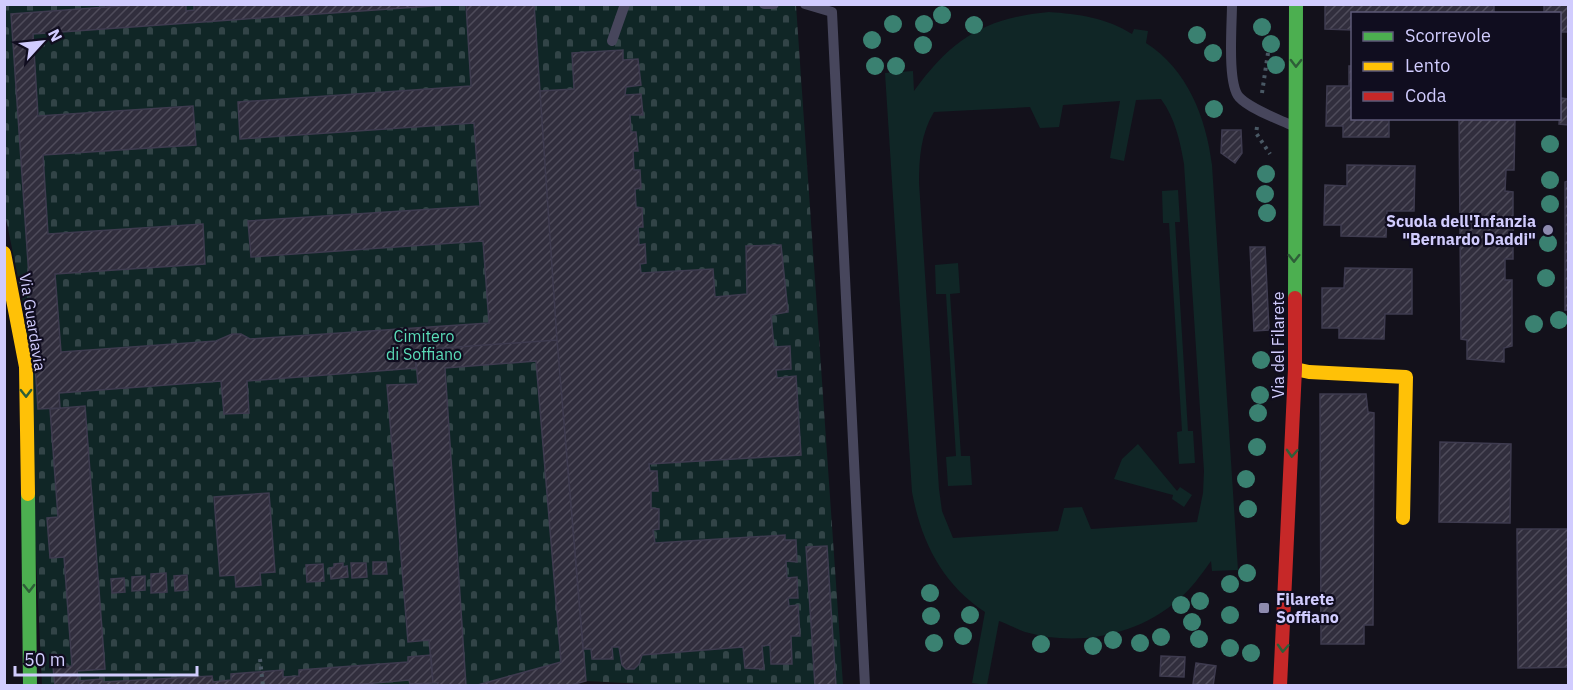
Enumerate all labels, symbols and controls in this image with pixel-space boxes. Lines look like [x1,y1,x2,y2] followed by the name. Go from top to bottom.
[12,12,72,72] north arrow
[1351,12,1561,120] legend
[1405,24,1491,47] text: Scorrevole
[44,25,67,45] text: N
[1405,54,1450,77] text: Lento
[1290,58,1302,67] one-way arrow
[1405,84,1447,107] text: Coda
[1386,211,1536,249] place label: Scuola dell'Infanzia "Bernardo Daddi"
[1541,223,1555,237] marker: Scuola dell'Infanzia "Bernardo Daddi"
[1288,253,1301,262] one-way arrow
[15,272,51,373] street label: Via Guardavia
[1268,291,1288,399] street label: Via del Filarete
[386,326,462,364] park label: Cimitero di Soffiano
[20,389,32,398] one-way arrow
[1285,448,1298,457] one-way arrow
[23,584,35,593] one-way arrow
[1276,589,1339,627] place label: Filarete Soffiano
[1257,601,1271,615] marker: Filarete Soffiano
[15,639,196,677] scale bar
[1276,643,1289,652] one-way arrow
[24,648,66,671] text: 50 m

